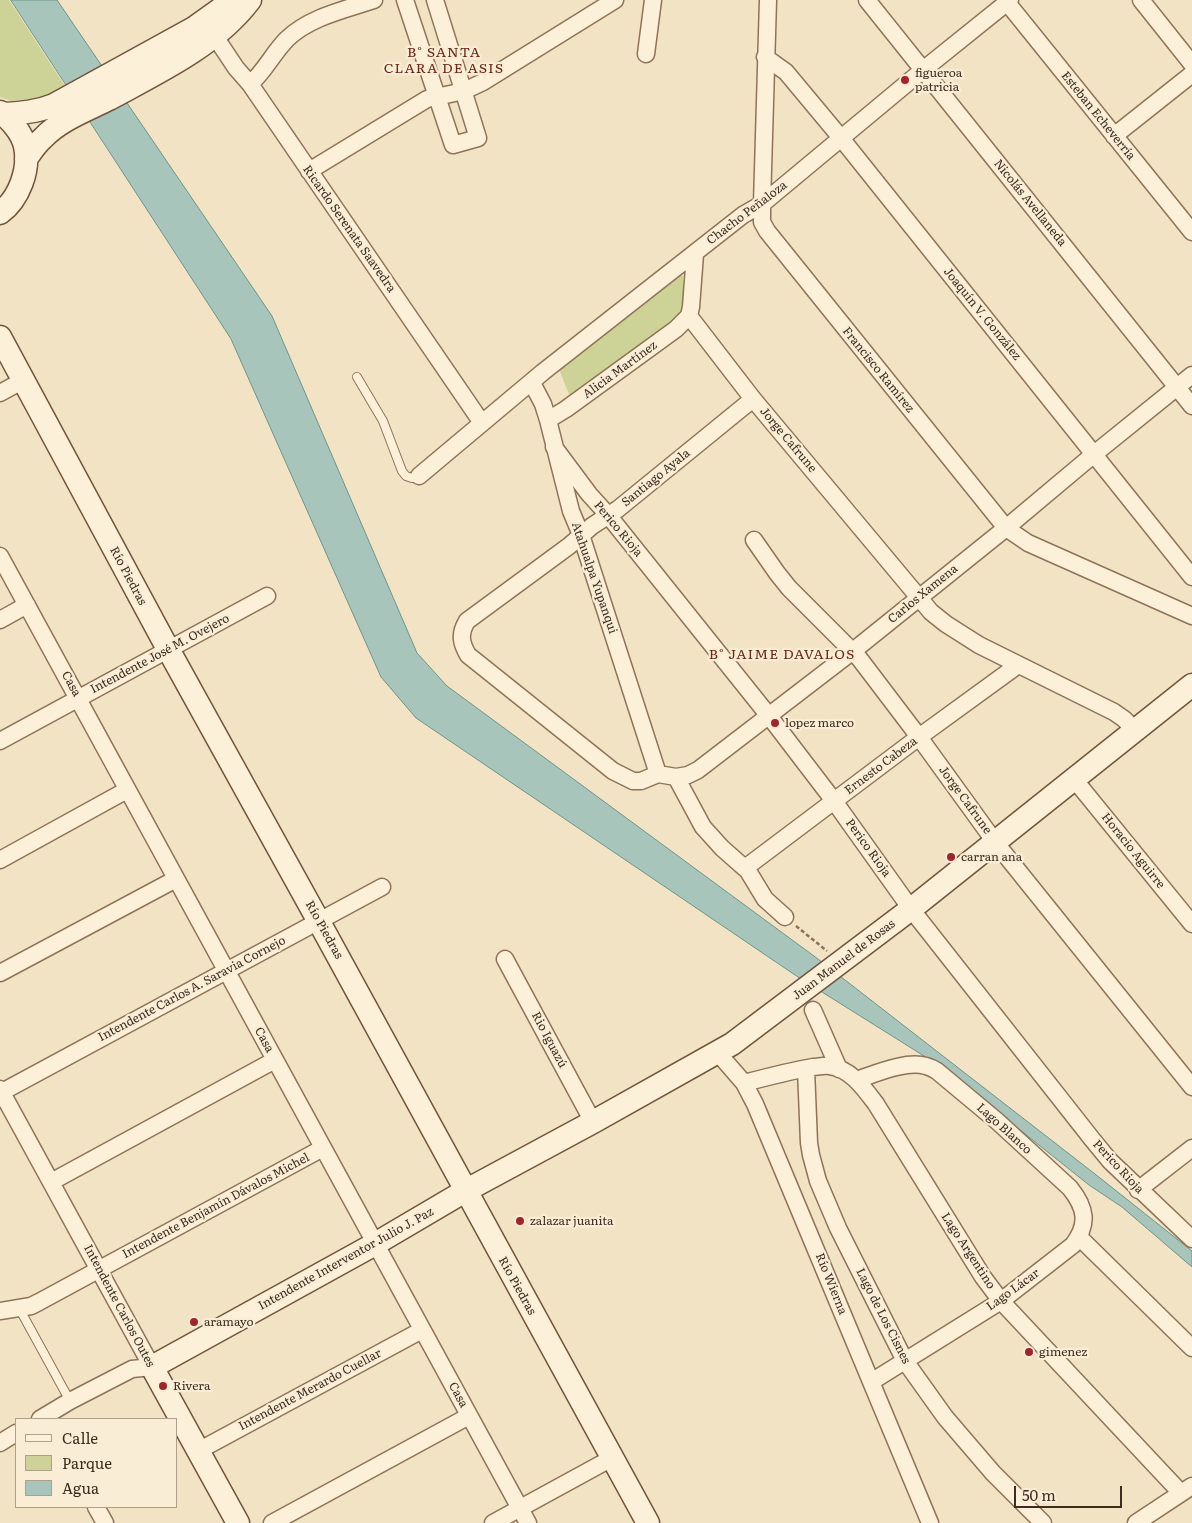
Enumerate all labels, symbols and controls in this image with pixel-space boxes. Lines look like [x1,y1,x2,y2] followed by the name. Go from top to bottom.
[382,45,506,78] district label: B° SANTA CLARA DE ASIS
[915,66,962,94] place label: figueroa patricia
[1058,69,1138,163] street label: Esteban Echeverría
[899,74,911,86] marker: figueroa patricia
[991,157,1069,249] street label: Nicolás Avellaneda
[300,163,398,295] street label: Ricardo Serenata Saavedra
[704,178,790,248] street label: Chacho Peñaloza
[940,265,1024,363] street label: Joaquín V. González
[839,324,917,416] street label: Francisco Ramírez
[580,338,660,402] street label: Alicia Martínez
[757,404,819,476] street label: Jorge Cafrune
[619,446,693,510] street label: Santiago Ayala
[591,498,645,560] street label: Perico Rioja
[568,520,620,636] street label: Atahualpa Yupanqui
[107,544,149,608] street label: Río Piedras
[885,561,961,627] street label: Carlos Xamena
[88,611,232,697] street label: Intendente José M. Ovejero
[707,647,857,663] district label: B° JAIME DAVALOS
[58,669,84,699] street label: Casa
[785,716,854,730] place label: lopez marco
[769,717,781,729] marker: lopez marco
[842,734,920,798] street label: Ernesto Cabeza
[935,763,995,837] street label: Jorge Cafrune
[1098,810,1168,892] street label: Horacio Aguirre
[842,816,894,880] street label: Perico Rioja
[961,850,1022,864] place label: carran ana
[945,851,957,863] marker: carran ana
[302,898,346,962] street label: Río Piedras
[790,917,898,1003] street label: Juan Manuel de Rosas
[96,933,288,1045] street label: Intendente Carlos A. Saravia Cornejo
[528,1010,570,1070] street label: Rio Iguazú
[251,1025,277,1055] street label: Casa
[973,1101,1035,1157] street label: Lago Blanco
[1090,1137,1146,1197] street label: Perico Rioja
[120,1150,312,1262] street label: Intendente Benjamín Dávalos Michel
[256,1205,436,1313] street label: Intendente Interventor Julio J. Paz
[938,1210,998,1292] street label: Lago Argentino
[530,1214,613,1228] place label: zalazar juanita
[514,1215,526,1227] marker: zalazar juanita
[81,1242,157,1370] street label: Intendente Carlos Outes
[812,1251,850,1317] street label: Río Wierna
[495,1254,539,1318] street label: Río Piedras
[853,1266,913,1366] street label: Lago de Los Cisnes
[984,1266,1042,1314] street label: Lago Lácar
[204,1315,253,1329] place label: aramayo
[188,1316,200,1328] marker: aramayo
[1039,1345,1087,1359] place label: gimenez
[236,1346,384,1434] street label: Intendente Merardo Cuellar
[1023,1346,1035,1358] marker: gimenez
[173,1379,210,1393] place label: Rivera
[157,1380,169,1392] marker: Rivera
[445,1380,471,1410] street label: Casa
[15,1418,178,1508] legend
[62,1426,98,1449] text: Calle
[62,1451,112,1474] text: Parque
[62,1476,99,1499] text: Agua
[1017,1476,1124,1508] scale bar
[1022,1483,1056,1506] text: 50 m

